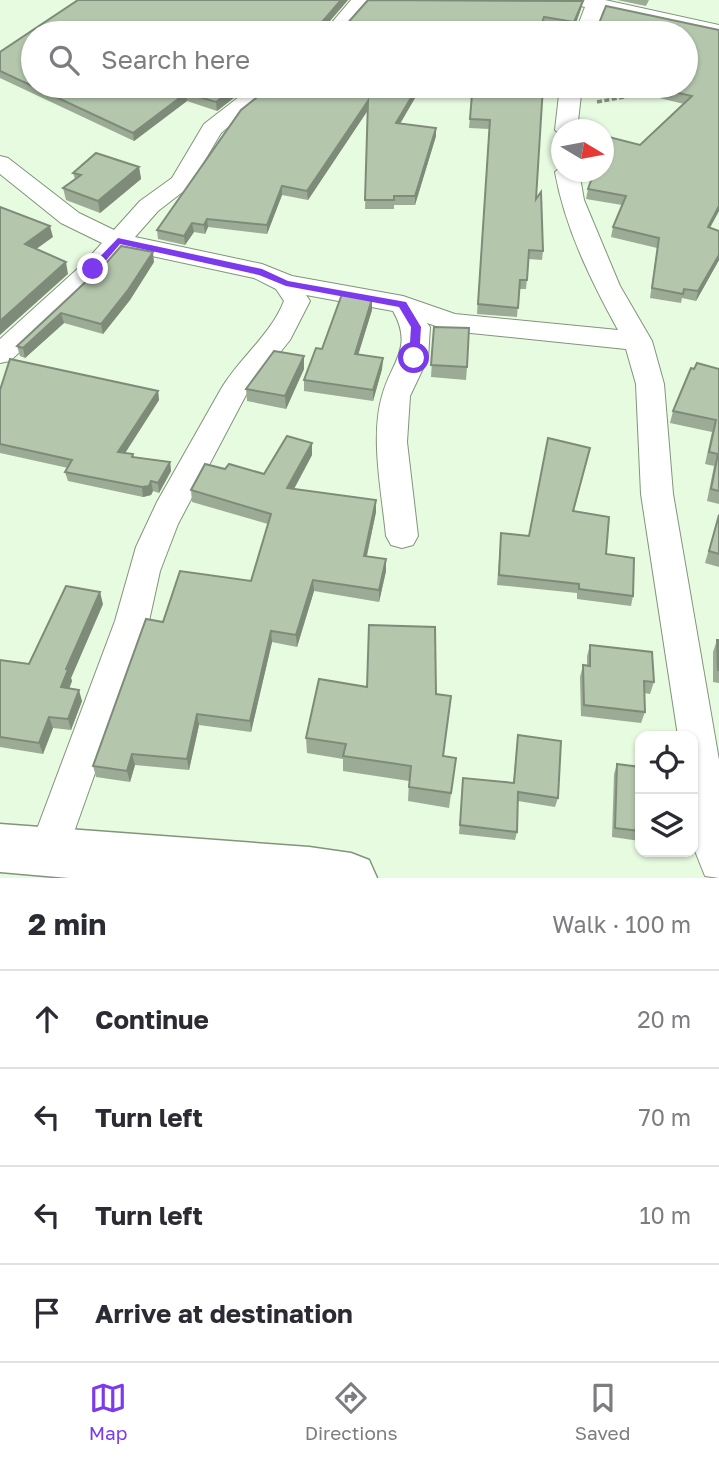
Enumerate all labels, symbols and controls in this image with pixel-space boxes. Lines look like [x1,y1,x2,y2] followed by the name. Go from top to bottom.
[21,21,698,98] search box
[45,41,83,79] icon: search
[101,44,250,75] text: Search here
[551,119,614,182] north arrow
[77,253,108,284] route end
[398,342,429,373] route start
[635,731,698,857] map controls
[635,731,698,794] button: locate
[635,794,698,857] button: layers
[28,906,106,942] text: 2 min
[552,910,691,938] text: Walk · 100 m
[28,1000,66,1038] icon: ahead
[95,1004,209,1035] text: Continue
[637,1005,691,1033] text: 20 m
[28,1098,66,1136] icon: left
[95,1102,203,1133] text: Turn left
[638,1103,691,1131] text: 70 m
[28,1196,66,1234] icon: left
[95,1200,203,1231] text: Turn left
[639,1201,691,1229] text: 10 m
[28,1294,66,1332] icon: arrive
[95,1298,353,1329] text: Arrive at destination
[89,1379,127,1444] tab: Map
[305,1379,398,1444] tab: Directions
[575,1379,630,1444] tab: Saved

